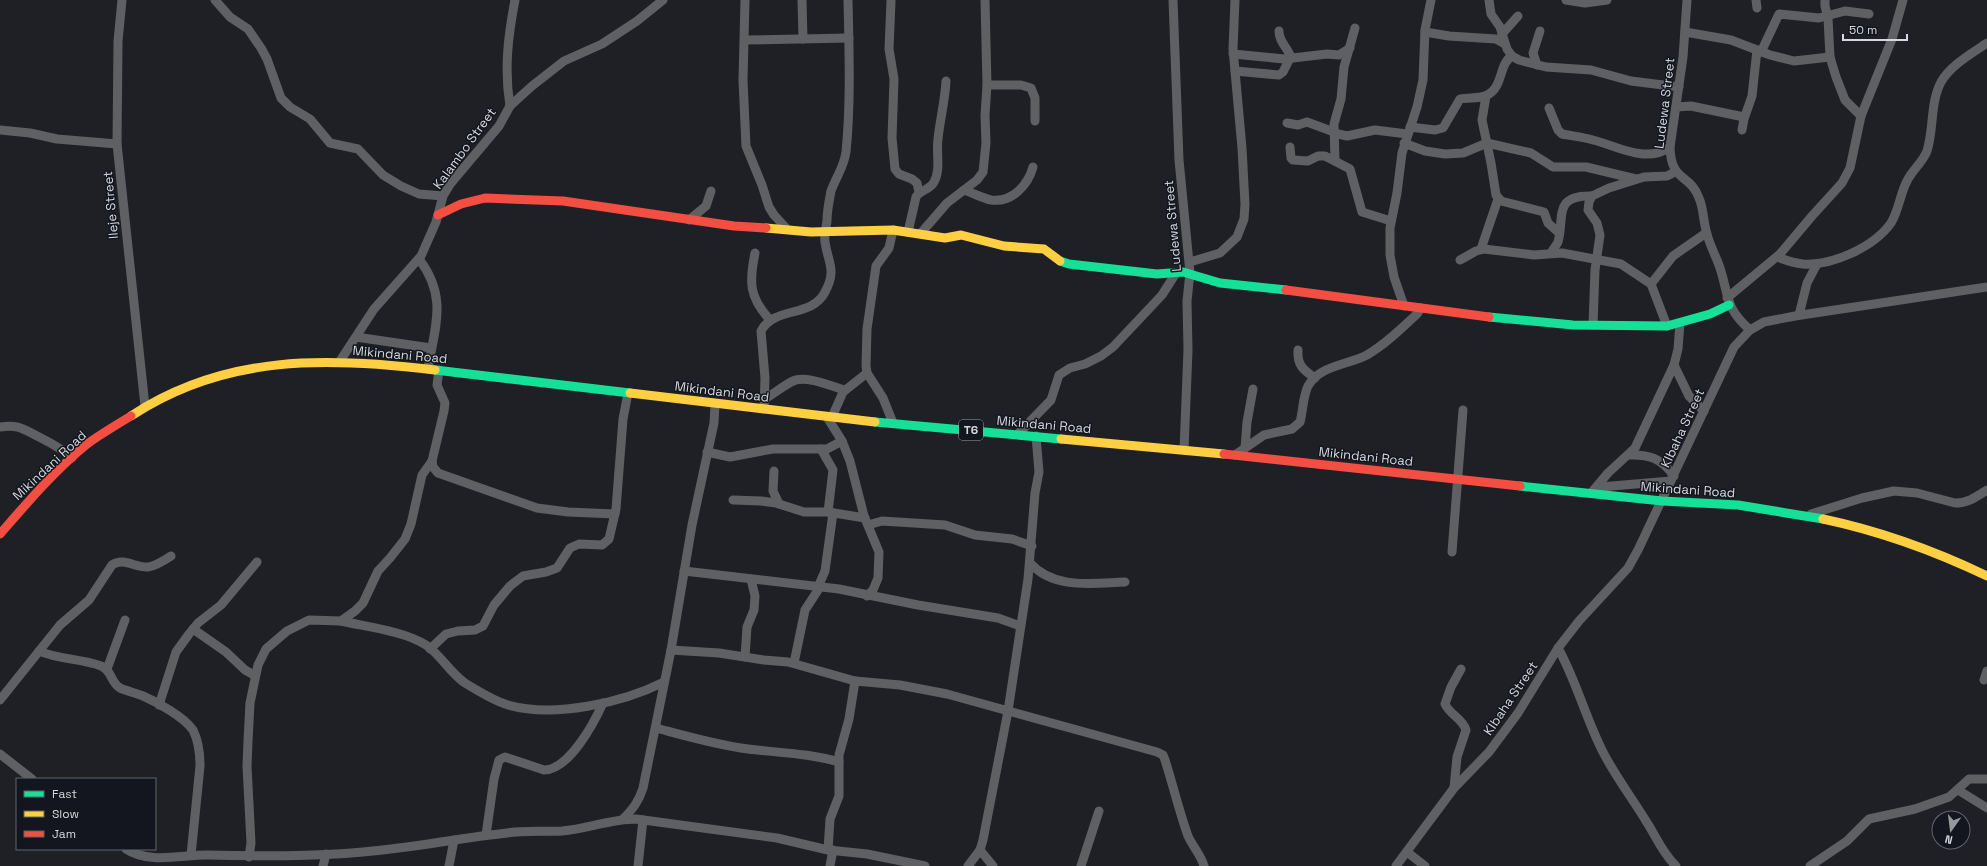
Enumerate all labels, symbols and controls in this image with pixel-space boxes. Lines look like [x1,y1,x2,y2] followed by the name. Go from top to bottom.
[1843,16,1907,42] scale bar
[1849,22,1877,38] text: 50 m
[1650,56,1679,150] street label: Ludewa Street
[429,104,500,192] street label: Kalambo Street
[99,170,122,240] street label: Ileje Street
[1160,179,1185,272] street label: Ludewa Street
[352,342,448,367] street label: Mikindani Road
[674,377,770,406] street label: Mikindani Road
[1657,386,1708,471] street label: KIbaha Street
[996,412,1092,437] street label: Mikindani Road
[959,420,983,440] road number: T6
[9,427,90,504] street label: Mikindani Road
[1318,443,1414,470] street label: Mikindani Road
[1640,478,1736,501] street label: Mikindani Road
[1479,658,1541,738] street label: KIbaha Street
[16,778,156,850] legend
[52,786,77,802] text: Fast
[52,806,79,822] text: Slow
[1931,810,1971,850] north arrow
[52,826,76,842] text: Jam
[1943,832,1954,847] text: N

